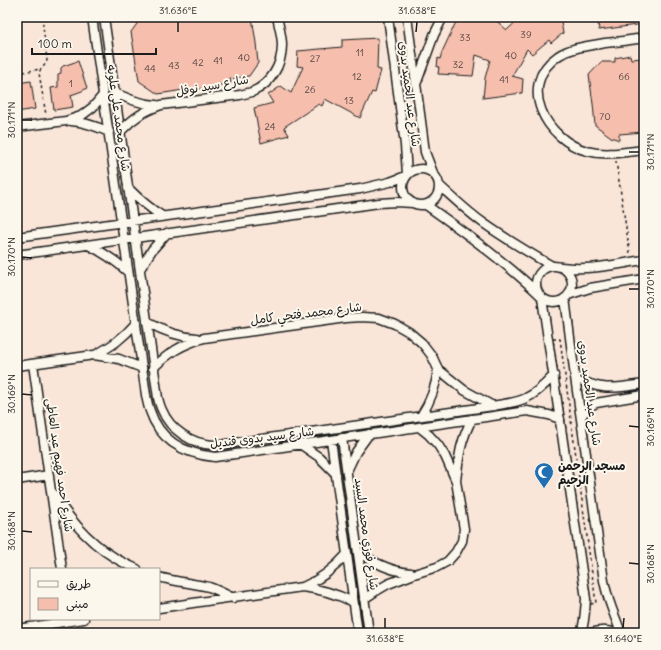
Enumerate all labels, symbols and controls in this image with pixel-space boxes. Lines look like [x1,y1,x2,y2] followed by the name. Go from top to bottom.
[159,4,197,17] text: 31.636°E
[398,4,436,17] text: 31.638°E
[520,28,532,41] house number: 39
[32,30,156,56] scale bar
[459,31,471,44] house number: 33
[38,36,72,51] text: 100 m
[394,40,424,148] street label: شارع عبد الحميد بدوى
[356,46,364,59] house number: 11
[505,49,517,62] house number: 40
[238,51,250,64] house number: 40
[310,52,320,65] house number: 27
[213,54,223,67] house number: 41
[192,56,204,69] house number: 42
[452,58,464,71] house number: 32
[168,59,180,72] house number: 43
[144,62,156,75] house number: 44
[102,64,134,173] street label: شارع محمد على علوبه
[352,70,362,83] house number: 12
[618,70,630,83] house number: 66
[174,71,250,101] street label: شارع سيد نوفل
[499,73,509,86] house number: 41
[69,77,73,90] house number: 1
[304,83,316,96] house number: 26
[344,94,354,107] house number: 13
[5,101,18,139] text: 30.171°N
[599,110,611,123] house number: 70
[264,120,276,133] house number: 24
[644,133,657,171] text: 30.171°N
[5,237,18,277] text: 30.170°N
[644,269,657,309] text: 30.170°N
[249,299,363,331] street label: شارع محمد فتحي كامل
[573,339,605,447] street label: شارع عبد الحميد بدوى
[5,374,18,414] text: 30.169°N
[41,397,77,533] street label: شارع احمد فهيم عبد العاطى
[644,407,657,447] text: 30.169°N
[209,423,315,453] street label: شارع سيد بدوى قنديل
[558,458,626,489] place label: مسجد الرحمن الرحيم
[533,461,555,489] mosque icon: مسجد الرحمن الرحيم
[350,477,382,591] street label: شارع فوزي محمد السيد
[5,511,18,551] text: 30.168°N
[644,544,657,584] text: 30.168°N
[30,568,160,620] legend
[66,576,91,591] text: طريق
[66,596,89,612] text: مبنى
[366,632,404,645] text: 31.638°E
[604,632,643,645] text: 31.640°E

